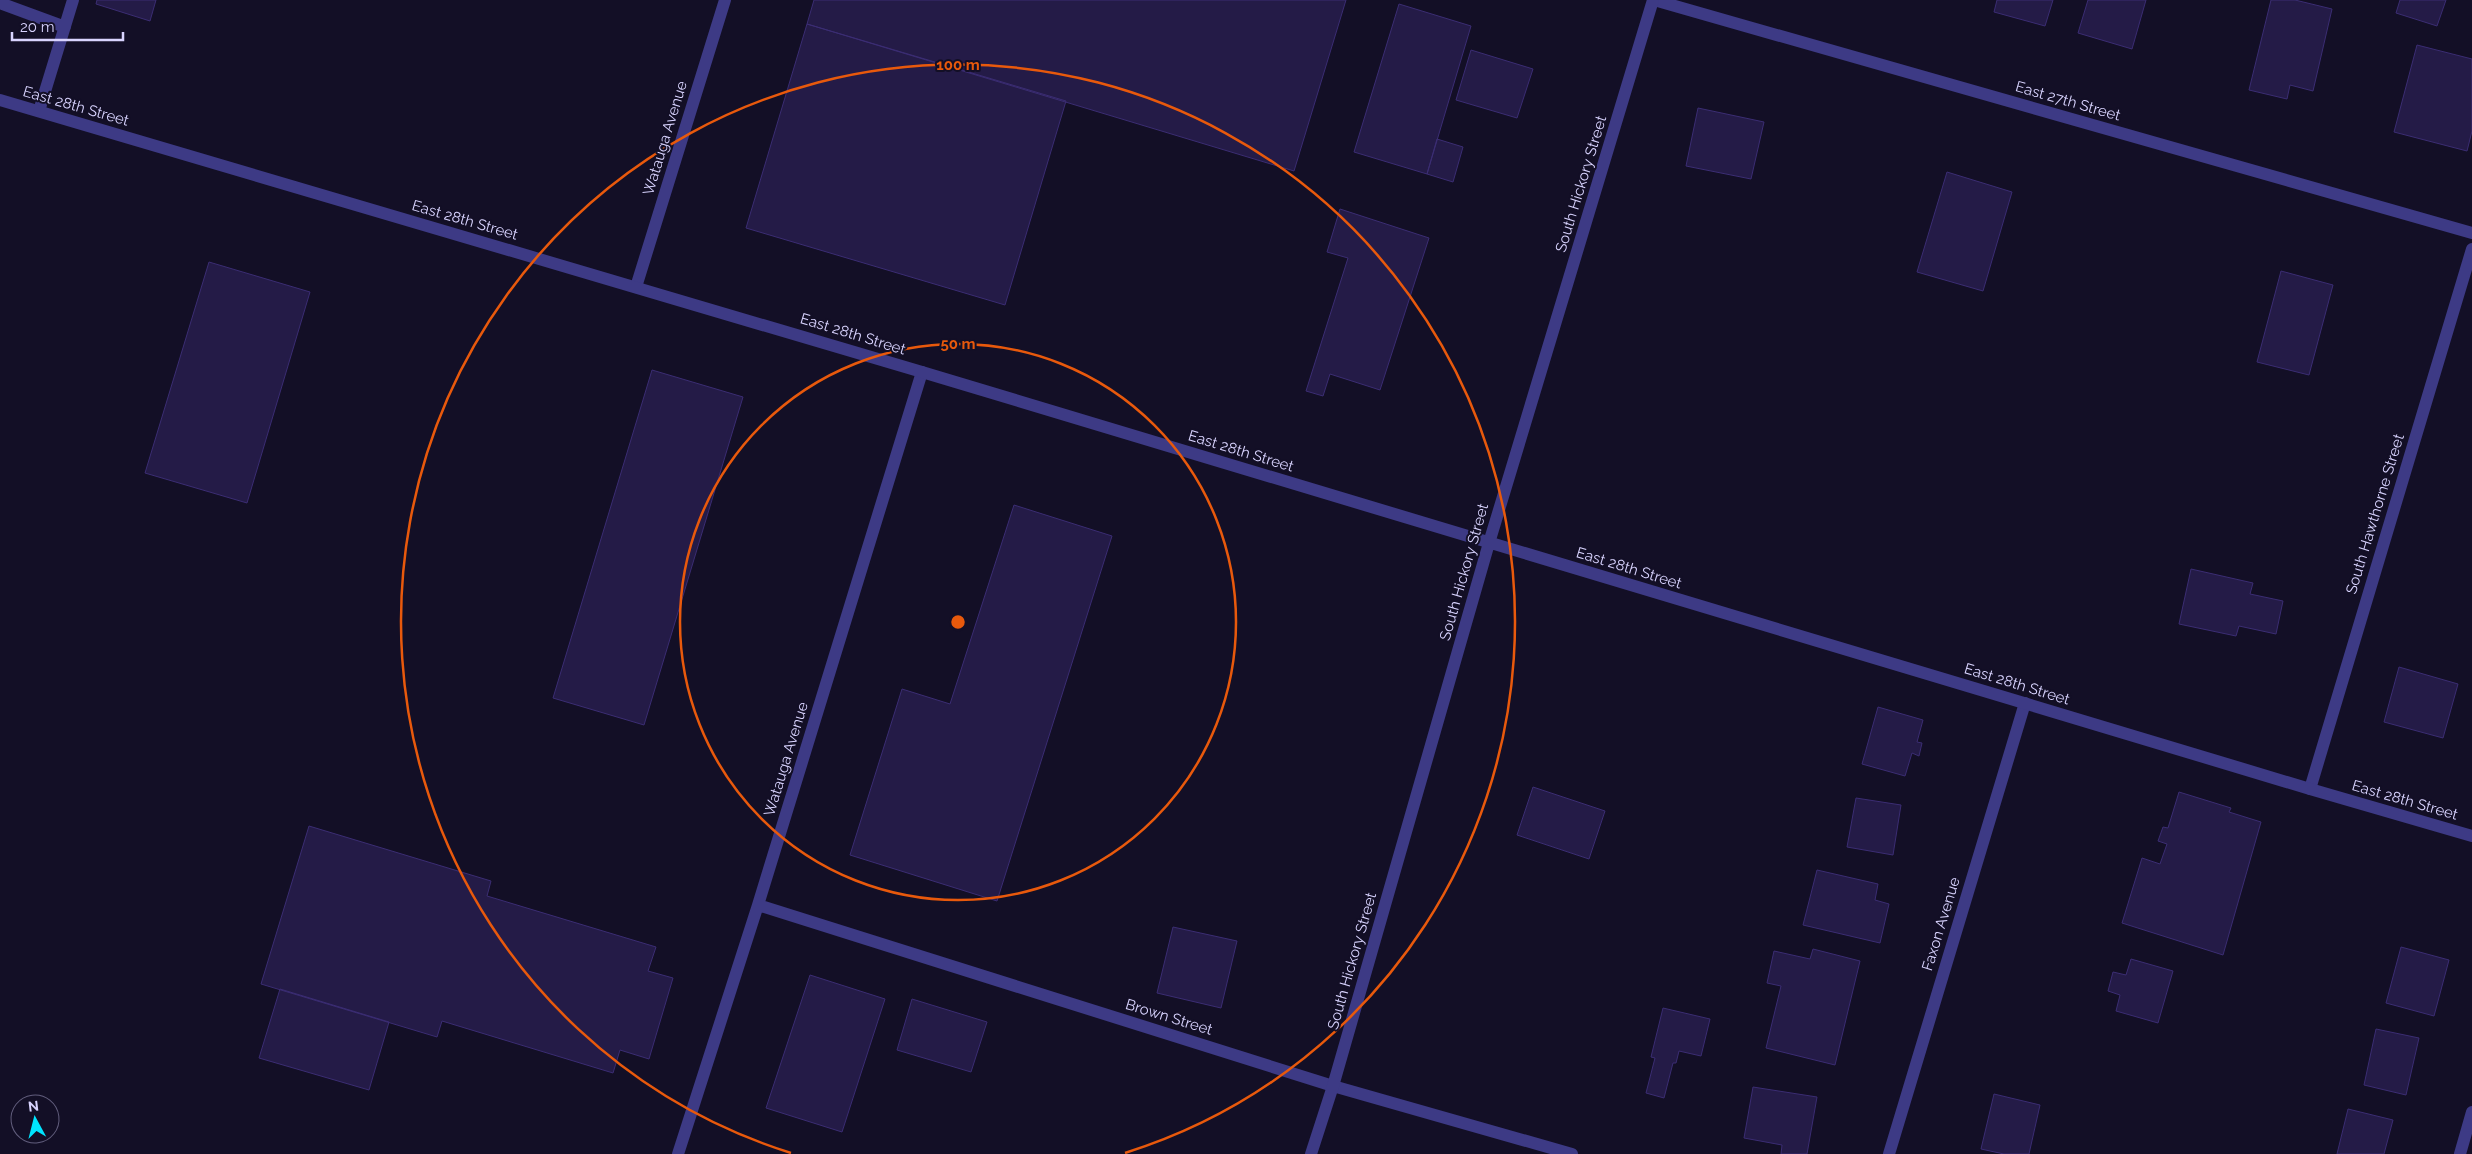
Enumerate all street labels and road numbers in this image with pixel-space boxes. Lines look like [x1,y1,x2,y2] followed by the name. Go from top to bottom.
[2013,77,2123,125] street label: East 27th Street
[639,78,691,197] street label: Watauga Avenue
[21,82,131,130] street label: East 28th Street
[1552,113,1610,255] street label: South Hickory Street
[410,196,520,244] street label: East 28th Street
[798,309,908,359] street label: East 28th Street
[1186,426,1296,476] street label: East 28th Street
[2342,432,2408,596] street label: South Hawthorne Street
[1436,501,1492,643] street label: South Hickory Street
[1574,543,1684,593] street label: East 28th Street
[1962,659,2072,709] street label: East 28th Street
[760,699,812,818] street label: Watauga Avenue
[2350,776,2460,824] street label: East 28th Street
[1918,875,1964,973] street label: Faxon Avenue
[1324,890,1380,1032] street label: South Hickory Street
[1123,995,1215,1039] street label: Brown Street

